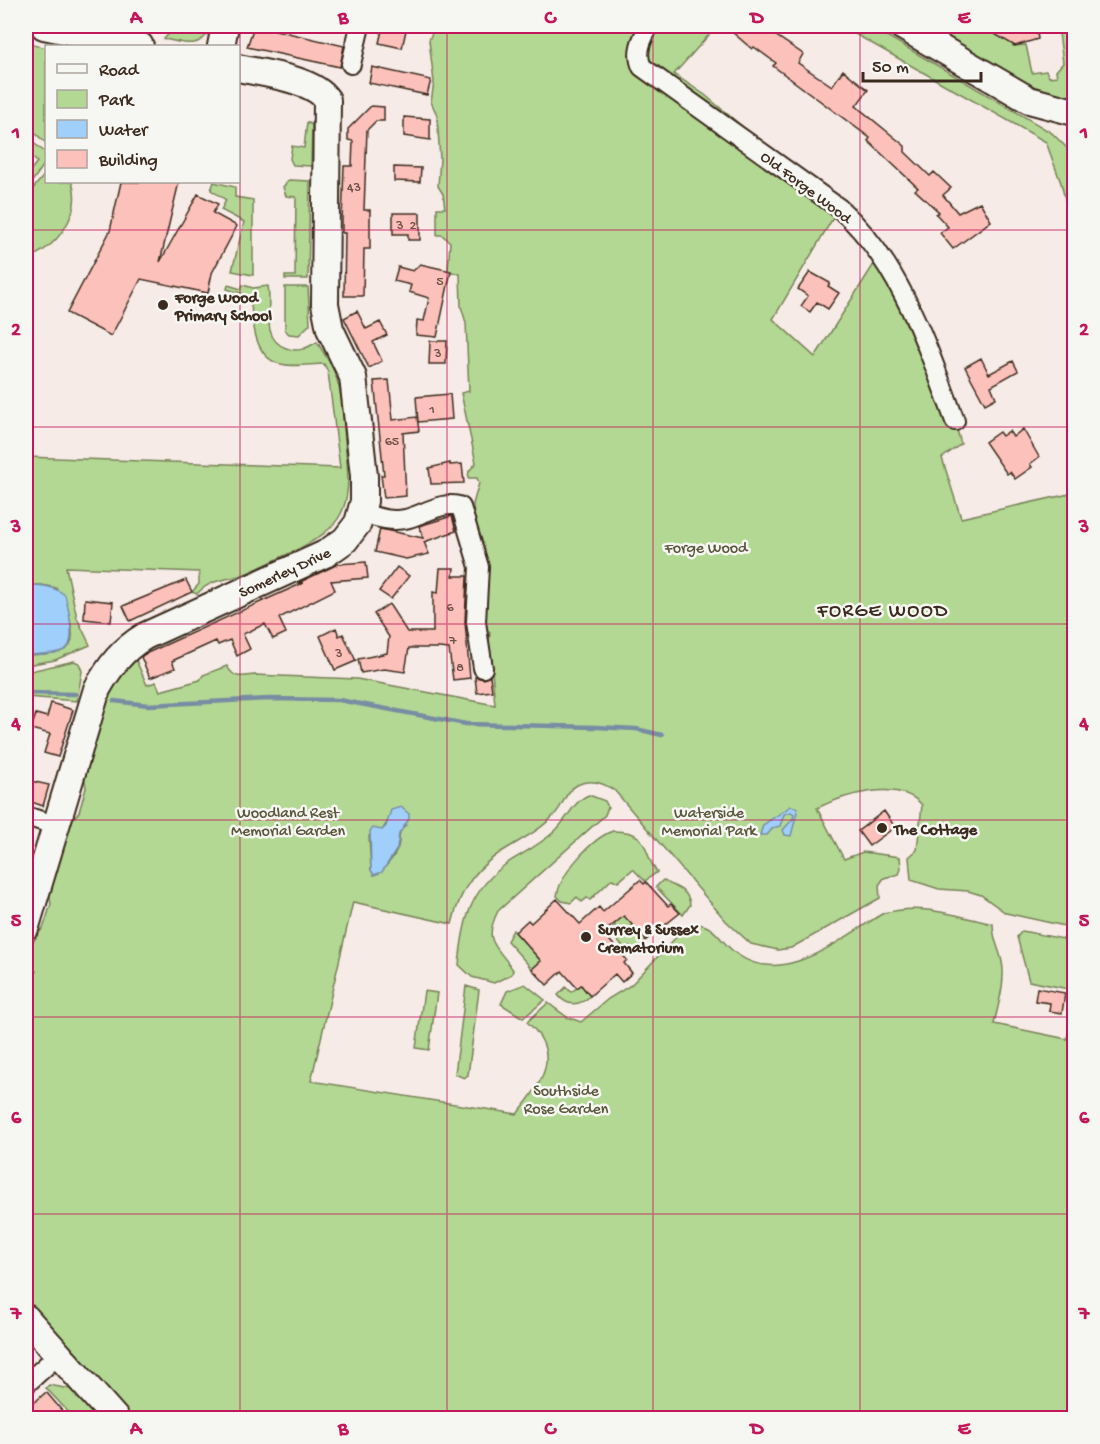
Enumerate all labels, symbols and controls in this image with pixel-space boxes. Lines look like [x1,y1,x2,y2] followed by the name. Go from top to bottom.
[129,8,144,31] text: A
[337,8,349,31] text: B
[544,8,558,31] text: C
[748,8,764,31] text: D
[958,8,972,31] text: E
[45,45,240,183] legend
[863,45,982,83] scale bar
[872,58,909,79] text: 50 m
[99,61,140,82] text: Road
[98,91,135,112] text: Park
[99,121,149,142] text: Water
[11,123,20,146] text: 1
[1079,123,1088,146] text: 1
[756,148,856,230] street label: Old Forge Wood
[98,151,158,172] text: Building
[347,180,361,197] house number: 43
[395,218,404,235] house number: 3
[410,218,417,235] house number: 2
[436,274,444,291] house number: 5
[174,290,273,327] place label: Forge Wood Primary School
[156,298,170,312] marker: Forge Wood Primary School
[11,320,21,343] text: 2
[1079,320,1089,343] text: 2
[433,346,442,363] house number: 3
[428,402,435,419] house number: 1
[385,434,399,451] house number: 65
[10,517,21,540] text: 3
[1078,517,1089,540] text: 3
[664,540,749,559] park label: Forge Wood
[236,544,335,604] street label: Somerley Drive
[446,600,454,617] house number: 6
[816,601,949,624] district label: FORGE WOOD
[448,633,457,650] house number: 7
[334,646,343,663] house number: 3
[456,660,464,677] house number: 8
[10,714,21,737] text: 4
[1078,714,1089,737] text: 4
[231,805,346,842] park label: Woodland Rest Memorial Garden
[662,805,758,842] park label: Waterside Memorial Park
[875,821,889,835] marker: The Cottage
[892,822,978,841] place label: The Cottage
[11,911,22,934] text: 5
[1079,911,1090,934] text: 5
[597,922,699,959] place label: Surrey & Sussex Crematorium
[579,930,593,944] marker: Surrey & Sussex Crematorium
[524,1083,609,1120] park label: Southside Rose Garden
[11,1108,22,1131] text: 6
[1079,1108,1090,1131] text: 6
[10,1304,23,1327] text: 7
[1078,1304,1091,1327] text: 7
[129,1419,144,1442] text: A
[337,1419,349,1442] text: B
[544,1419,558,1442] text: C
[748,1419,764,1442] text: D
[958,1419,972,1442] text: E

